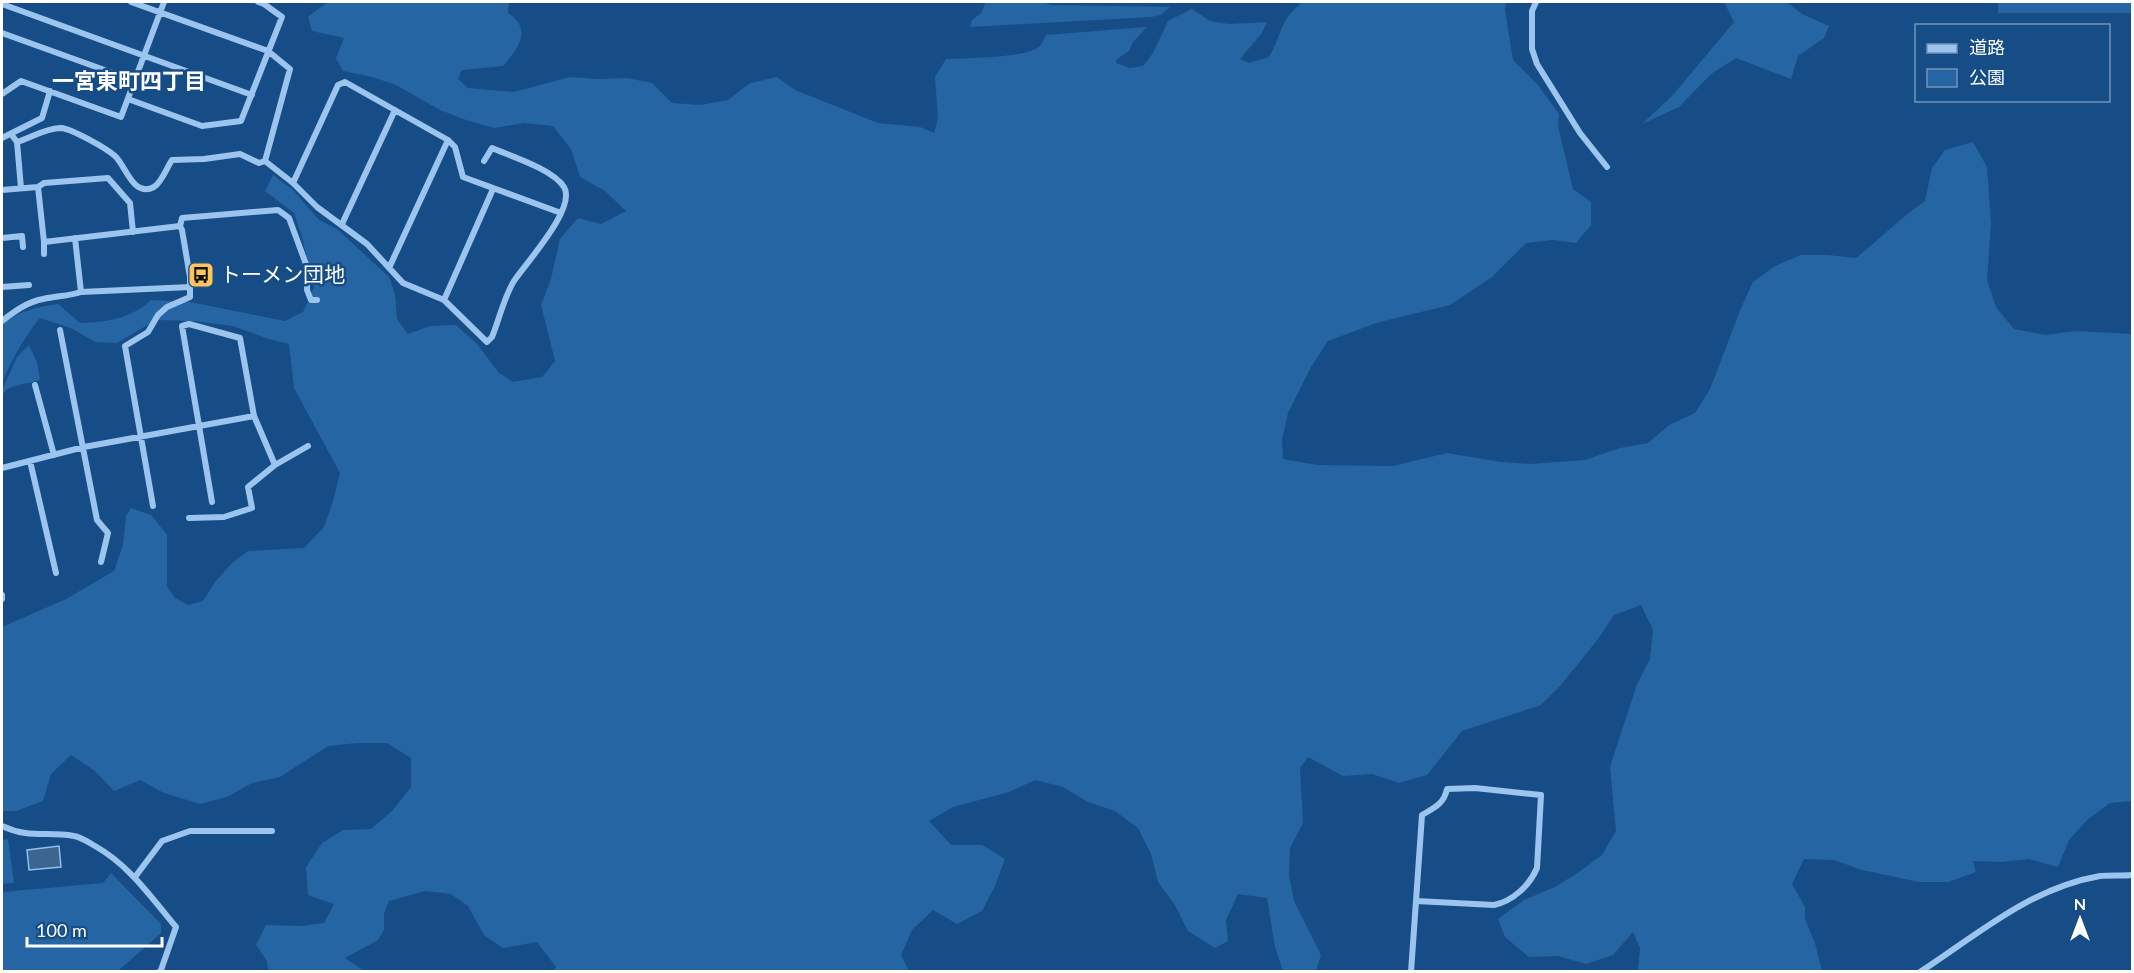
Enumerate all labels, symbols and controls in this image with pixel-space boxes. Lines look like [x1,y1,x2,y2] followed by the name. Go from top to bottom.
[1915,24,2110,102] legend
[1969,36,2005,58] text: 道路
[1969,66,2005,88] text: 公園
[52,67,206,94] district label: 一宮東町四丁目
[186,260,216,290] bus stop icon: トーメン団地
[220,261,345,286] place label: トーメン団地
[2050,889,2110,949] north arrow
[2074,894,2086,913] text: N
[27,910,162,948] scale bar
[36,919,87,941] text: 100 m

